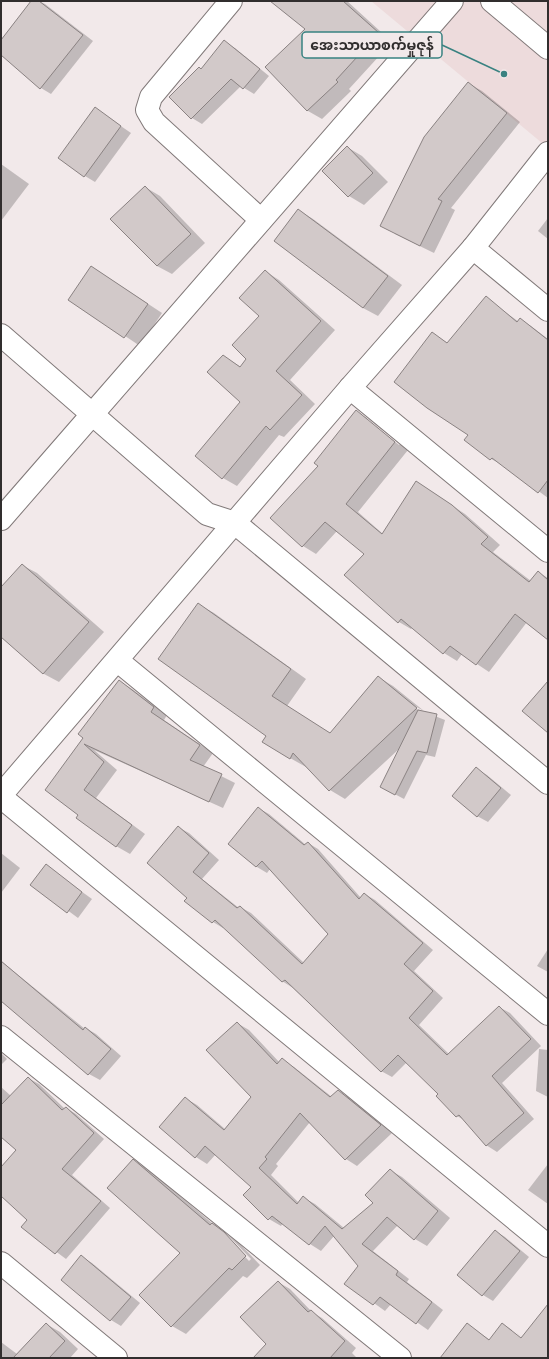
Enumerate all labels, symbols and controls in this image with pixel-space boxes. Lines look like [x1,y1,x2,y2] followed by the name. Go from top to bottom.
[302,32,442,58] callout: အေးသာယာစက်မှုဇုန်
[310,35,434,57] text: အေးသာယာစက်မှုဇုန်

